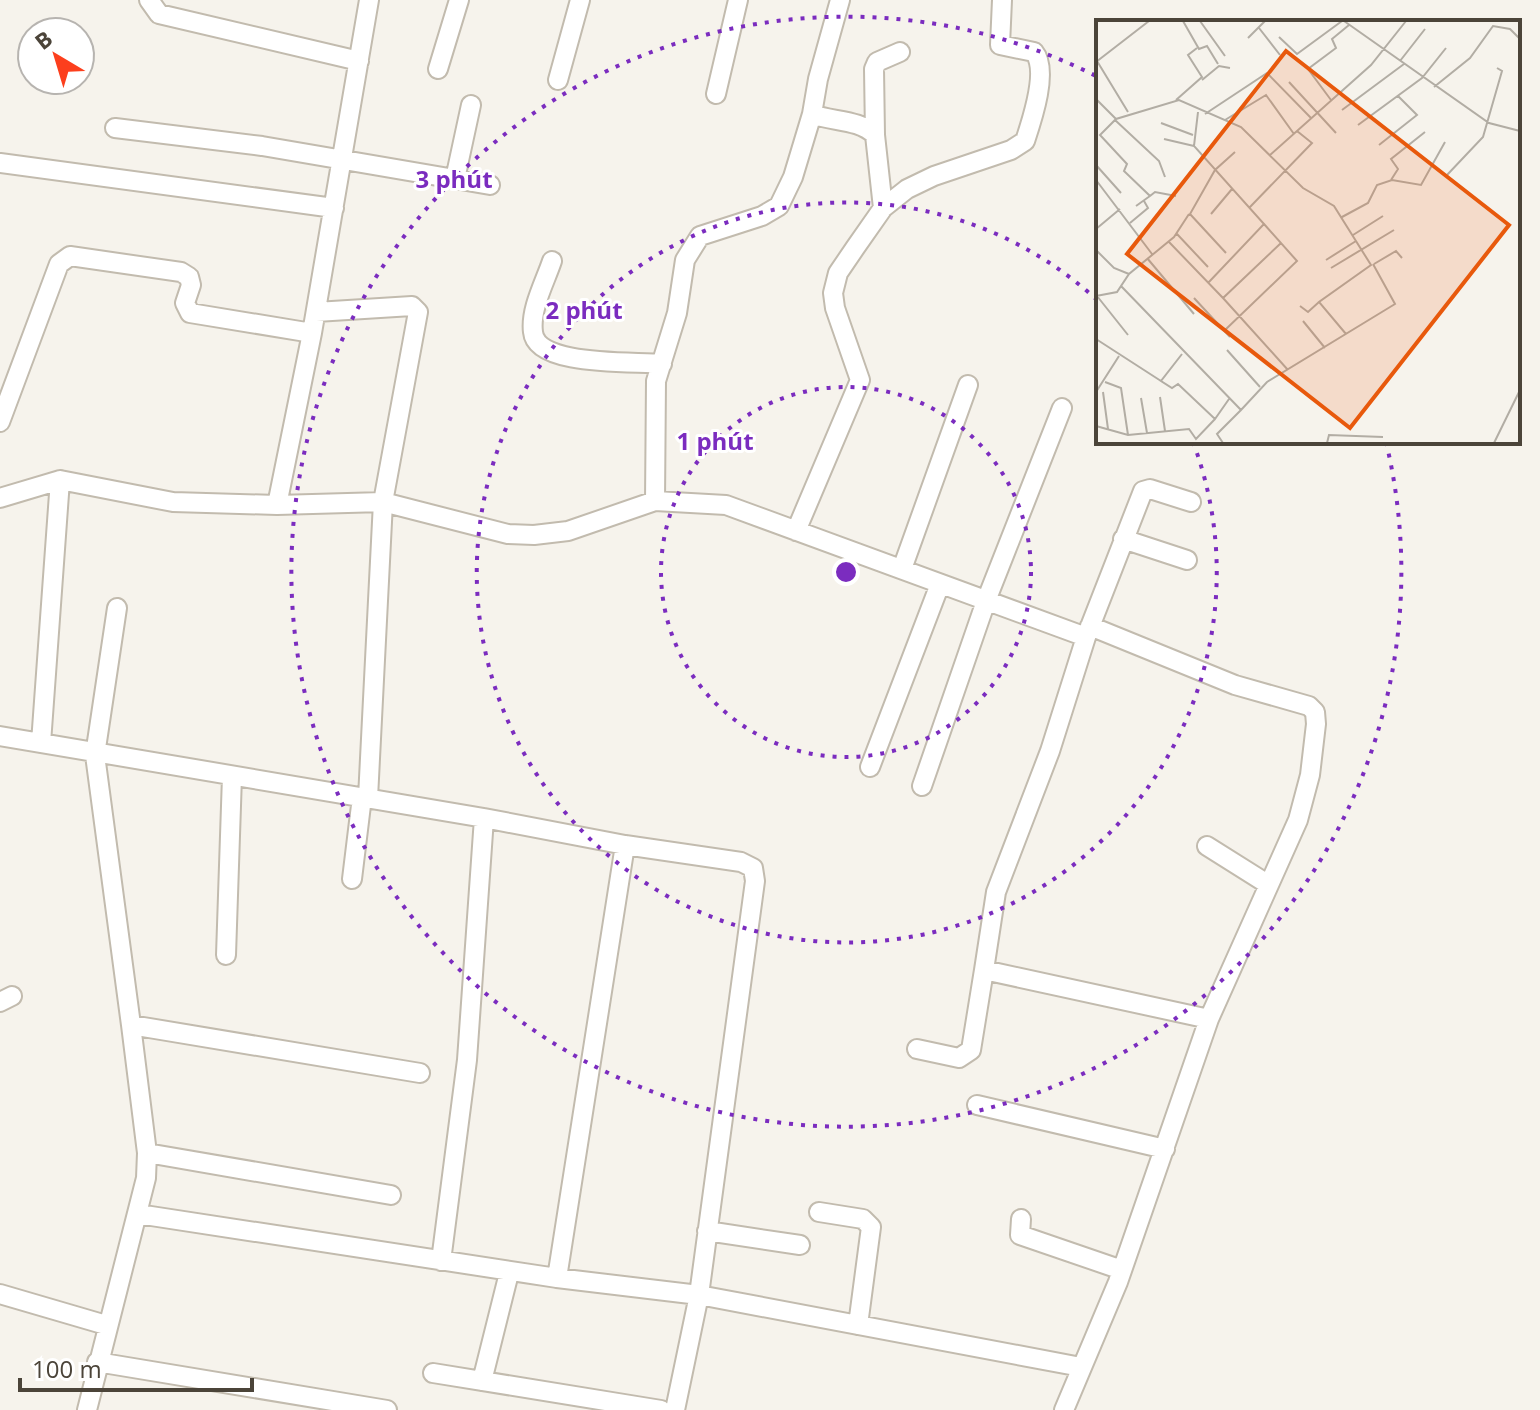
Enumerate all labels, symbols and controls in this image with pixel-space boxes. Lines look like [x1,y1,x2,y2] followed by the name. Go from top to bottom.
[16,16,96,96] north arrow
[1096,20,1520,444] inset map
[28,23,58,56] text: B
[415,162,493,195] text: 3 phút
[545,293,623,326] text: 2 phút
[676,424,754,457] text: 1 phút
[832,558,860,586] centre of rings
[20,1342,252,1392] scale bar
[32,1352,102,1385] text: 100 m

